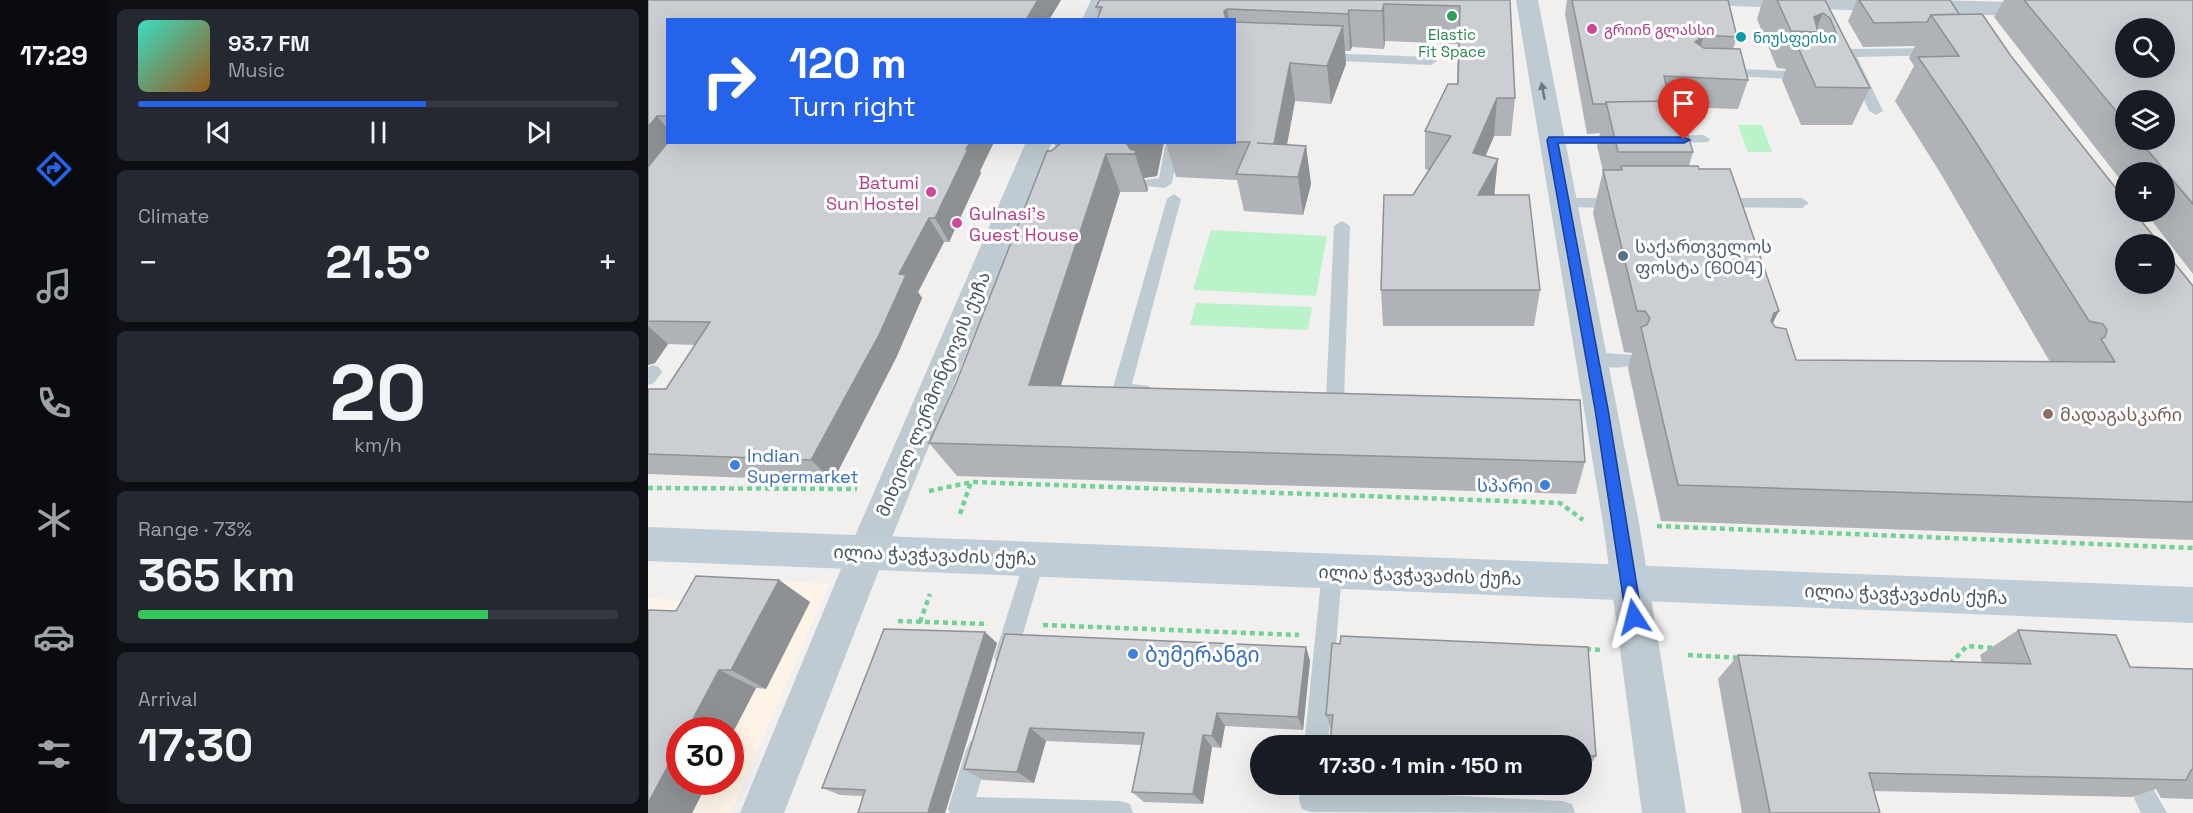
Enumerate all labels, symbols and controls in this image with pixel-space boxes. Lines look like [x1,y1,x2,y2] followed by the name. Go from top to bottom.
[1445,9,1459,23] marker: Elastic Fit Space
[2115,18,2175,294] map controls
[2115,18,2175,78] button: search
[1604,20,1715,39] place label: გრიინ გლასსი
[1585,22,1599,36] marker: გრიინ გლასსი
[1418,25,1486,61] place label: Elastic Fit Space
[1753,28,1837,47] place label: ნიუსფეისი
[228,29,310,57] text: 93.7 FM
[1734,30,1748,44] marker: ნიუსფეისი
[789,37,907,90] text: 120 m
[20,38,88,73] text: 17:29
[690,42,768,120] icon: right
[228,57,285,83] text: Music
[1658,78,1709,140] pin
[1538,81,1547,100] one-way arrow
[1667,87,1700,120] icon: arrive
[789,89,916,124] text: Turn right
[2115,90,2175,150] button: layers
[202,116,235,149] icon: previous
[362,116,395,149] icon: pause
[522,116,555,149] icon: next
[33,148,75,190] icon: directions
[2115,162,2175,222] button: +
[826,171,919,215] place label: Batumi Sun Hostel
[924,185,938,199] marker: Batumi Sun Hostel
[969,202,1079,246] place label: Gulnasi's Guest House
[138,203,209,229] text: Climate
[950,216,964,230] marker: Gulnasi's Guest House
[325,234,431,291] text: 21.5°
[2115,234,2175,294] button: −
[1635,235,1772,279] place label: საქართველოს ფოსტა (6004)
[138,242,158,284] text: −
[598,242,618,284] text: +
[1616,249,1630,263] marker: საქართველოს ფოსტა (6004)
[33,265,75,307] icon: music
[871,268,995,520] street label: მიხეილ ლერმონტოვის ქუჩა
[330,343,426,443] text: 20
[33,382,75,424] icon: phone
[2060,403,2182,426] place label: მადაგასკარი
[2041,407,2055,421] marker: მადაგასკარი
[354,432,402,458] text: km/h
[747,444,859,488] place label: Indian Supermarket
[728,458,742,472] marker: Indian Supermarket
[1477,474,1533,497] place label: სპარი
[1538,478,1552,492] marker: სპარი
[33,499,75,541] icon: climate
[138,516,252,542] text: Range · 73%
[833,540,1037,570] street label: ილია ჭავჭავაძის ქუჩა
[138,547,295,604] text: 365 km
[1318,560,1522,590] street label: ილია ჭავჭავაძის ქუჩა
[1804,579,2008,609] street label: ილია ჭავჭავაძის ქუჩა
[1602,585,1666,649] position arrow
[33,616,75,658] icon: car
[1145,641,1260,668] place label: ბუმერანგი
[1126,647,1140,661] marker: ბუმერანგი
[138,686,197,712] text: Arrival
[138,717,253,774] text: 17:30
[666,717,744,795] speed limit sign: 30
[33,733,75,775] icon: filters
[1319,751,1523,779] text: 17:30 · 1 min · 150 m

